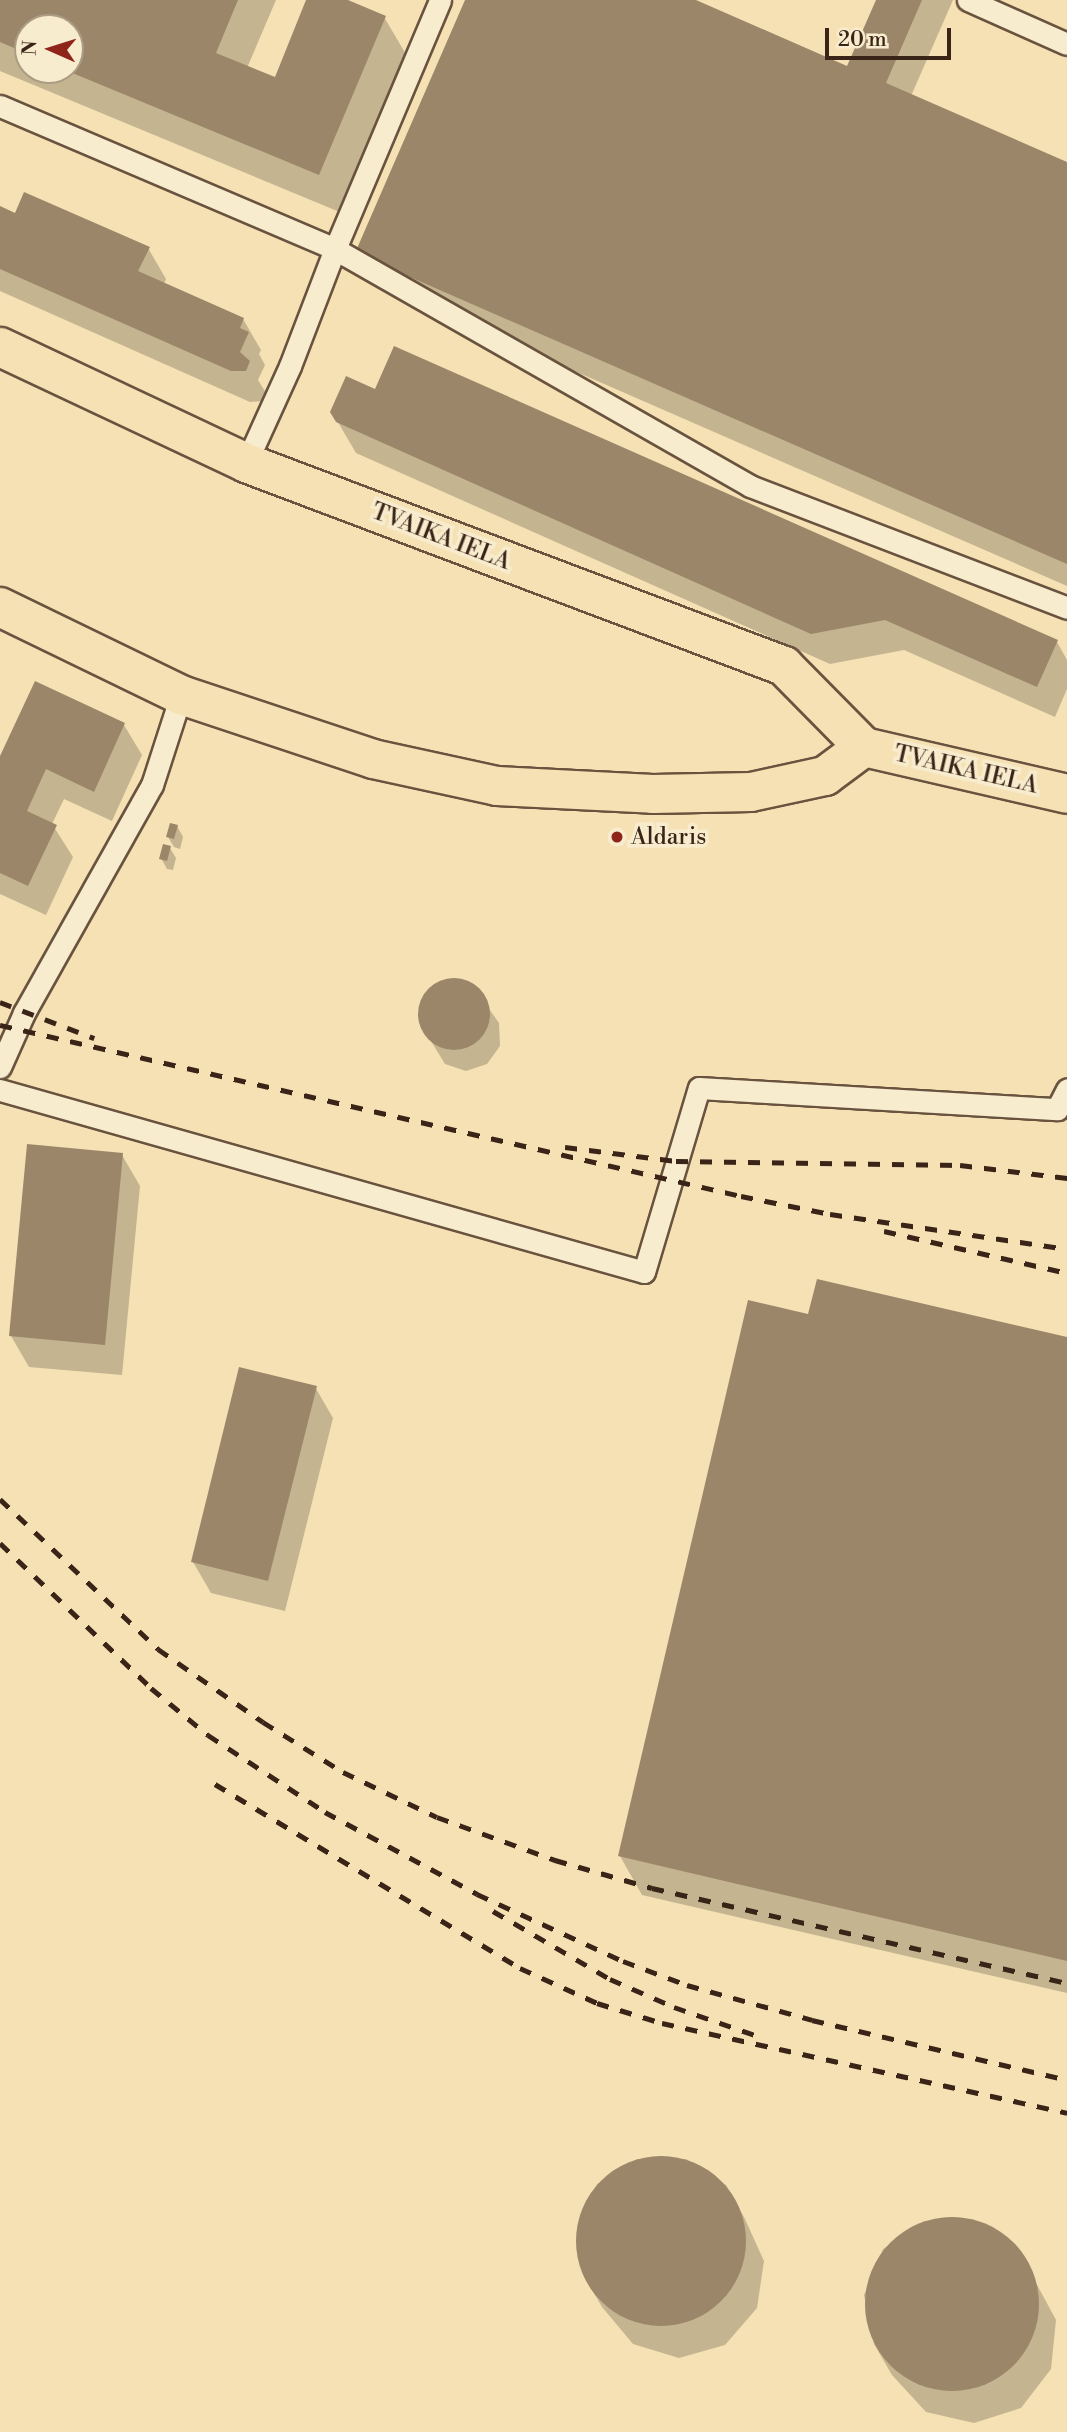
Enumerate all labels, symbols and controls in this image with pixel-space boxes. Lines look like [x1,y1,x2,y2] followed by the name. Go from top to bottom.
[14,14,84,84] north arrow
[829,14,955,58] scale bar
[838,27,887,53] text: 20 m
[18,40,42,56] text: N
[367,498,515,576] street label: TVAIKA IELA
[891,740,1041,800] street label: TVAIKA IELA
[631,823,706,851] place label: Aldaris
[609,829,625,845] marker: Aldaris

